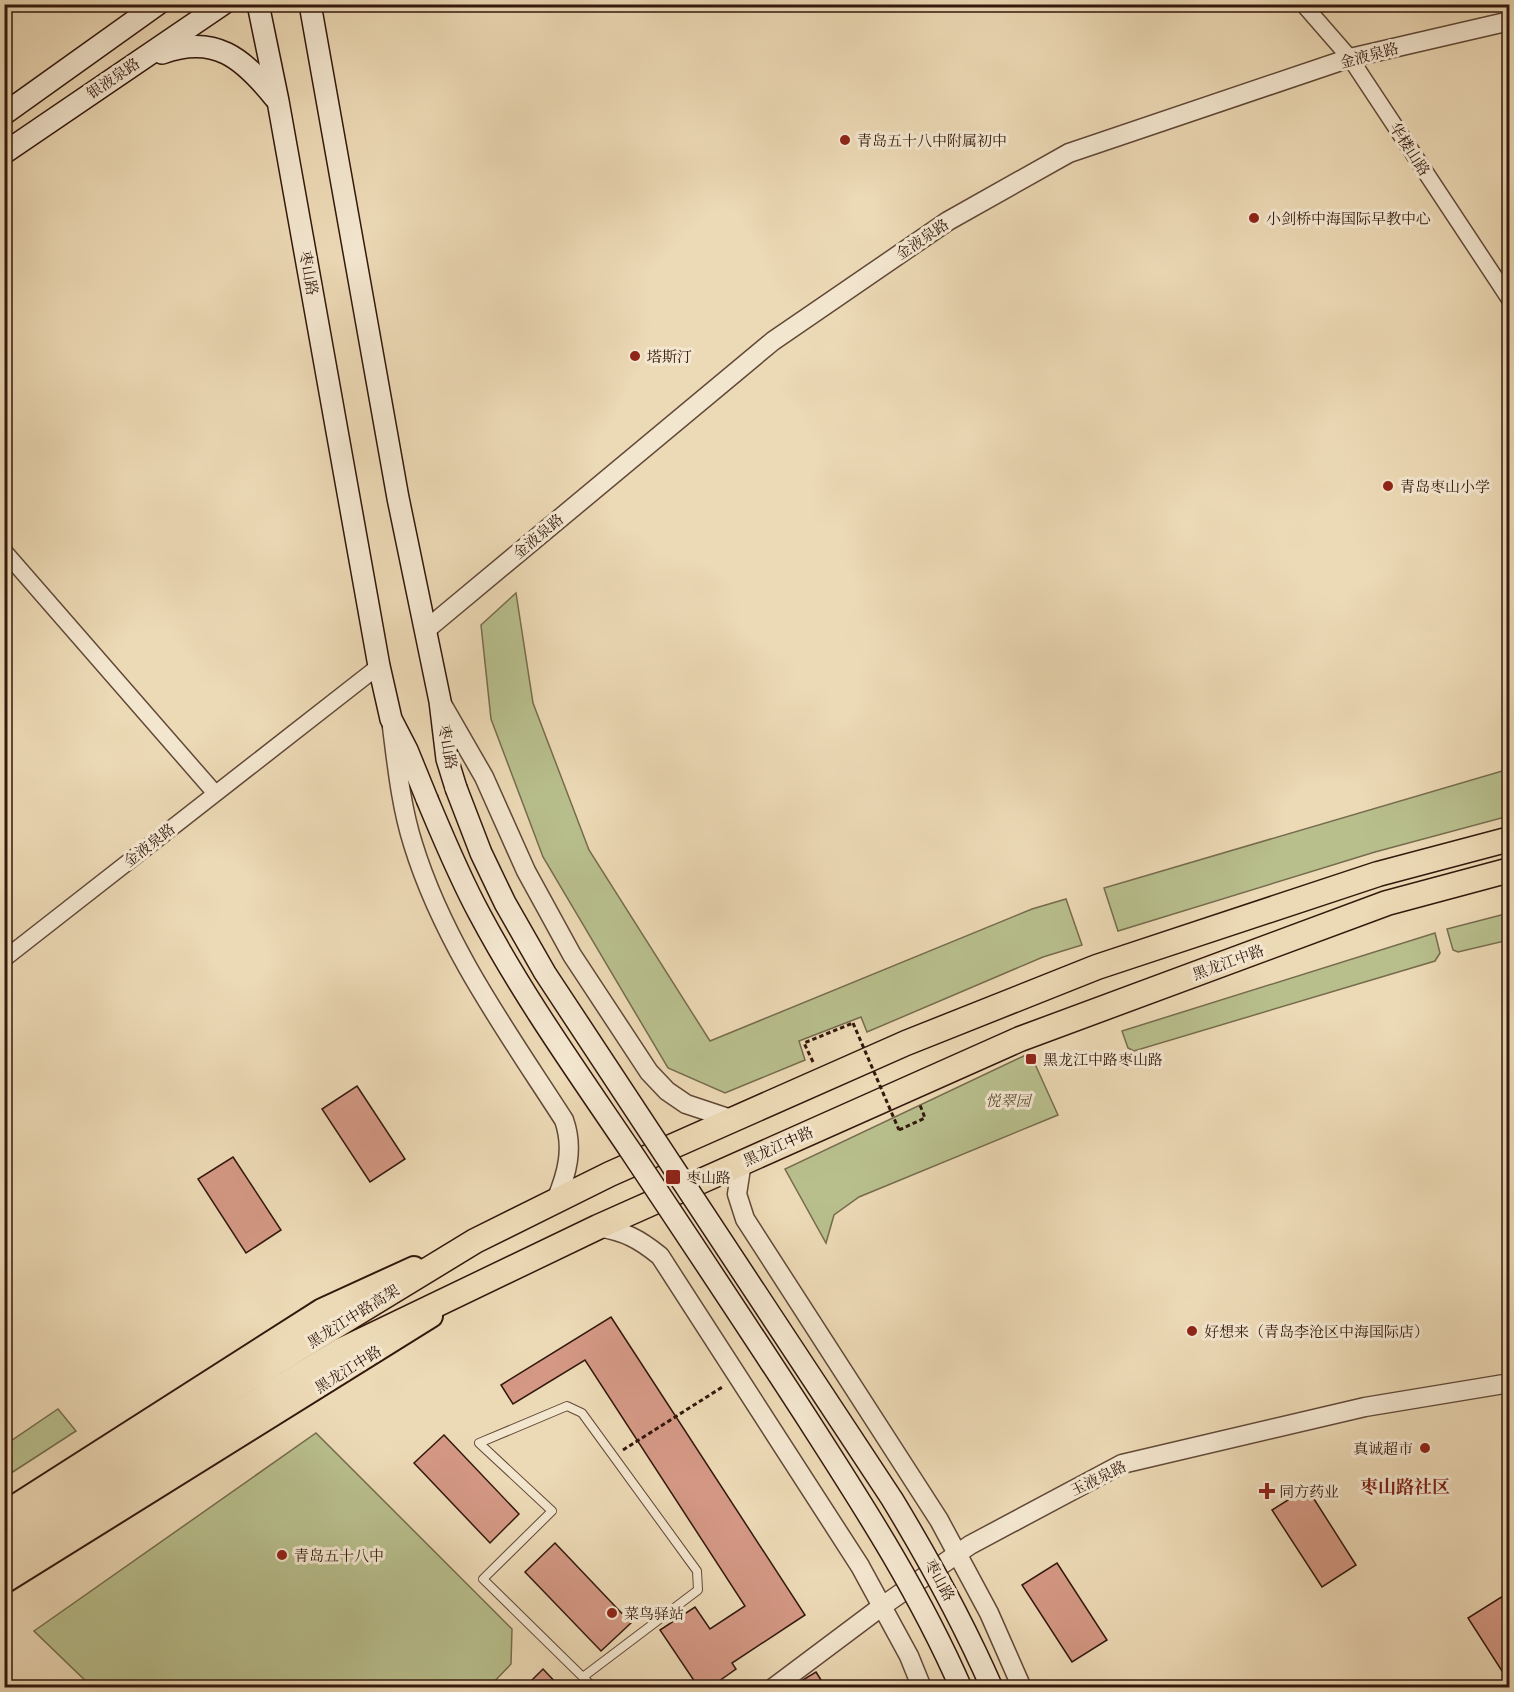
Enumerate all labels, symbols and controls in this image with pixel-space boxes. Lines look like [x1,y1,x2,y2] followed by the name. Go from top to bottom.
[1338,38,1400,72] street label: 金液泉路
[83,53,143,103] street label: 银液泉路
[1386,119,1434,179] street label: 华楼山路
[857,131,1007,150] place label: 青岛五十八中附属初中
[838,133,852,147] marker: 青岛五十八中附属初中
[1266,209,1431,228] place label: 小剑桥中海国际早教中心
[1247,211,1261,225] marker: 小剑桥中海国际早教中心
[892,214,952,264] street label: 金液泉路
[296,249,322,297] street label: 枣山路
[647,347,692,366] place label: 塔斯汀
[628,349,642,363] marker: 塔斯汀
[1400,477,1490,496] place label: 青岛枣山小学
[1381,479,1395,493] marker: 青岛枣山小学
[509,509,567,563] street label: 金液泉路
[435,723,461,771] street label: 枣山路
[120,819,178,871] street label: 金液泉路
[1190,940,1266,984] street label: 黑龙江中路
[1043,1050,1163,1069] place label: 黑龙江中路枣山路
[1024,1052,1038,1066] marker: 黑龙江中路枣山路
[985,1091,1032,1110] park label: 悦翠园
[740,1122,816,1170] street label: 黑龙江中路
[664,1168,682,1186] marker: 枣山路
[686,1168,731,1187] place label: 枣山路
[303,1280,403,1352] street label: 黑龙江中路高架
[1204,1322,1429,1341] place label: 好想来（青岛李沧区中海国际店）
[1185,1324,1199,1338] marker: 好想来（青岛李沧区中海国际店）
[311,1341,385,1397] street label: 黑龙江中路
[1353,1439,1413,1458] place label: 真诚超市
[1418,1441,1432,1455] marker: 真诚超市
[1067,1456,1129,1500] street label: 玉液泉路
[1360,1476,1450,1498] district label: 枣山路社区
[1279,1482,1339,1501] place label: 同方药业
[1260,1484,1274,1498] marker: 同方药业
[294,1546,384,1565] place label: 青岛五十八中
[275,1548,289,1562] marker: 青岛五十八中
[921,1556,959,1604] street label: 枣山路
[624,1604,684,1623] place label: 菜鸟驿站
[605,1606,619,1620] marker: 菜鸟驿站

